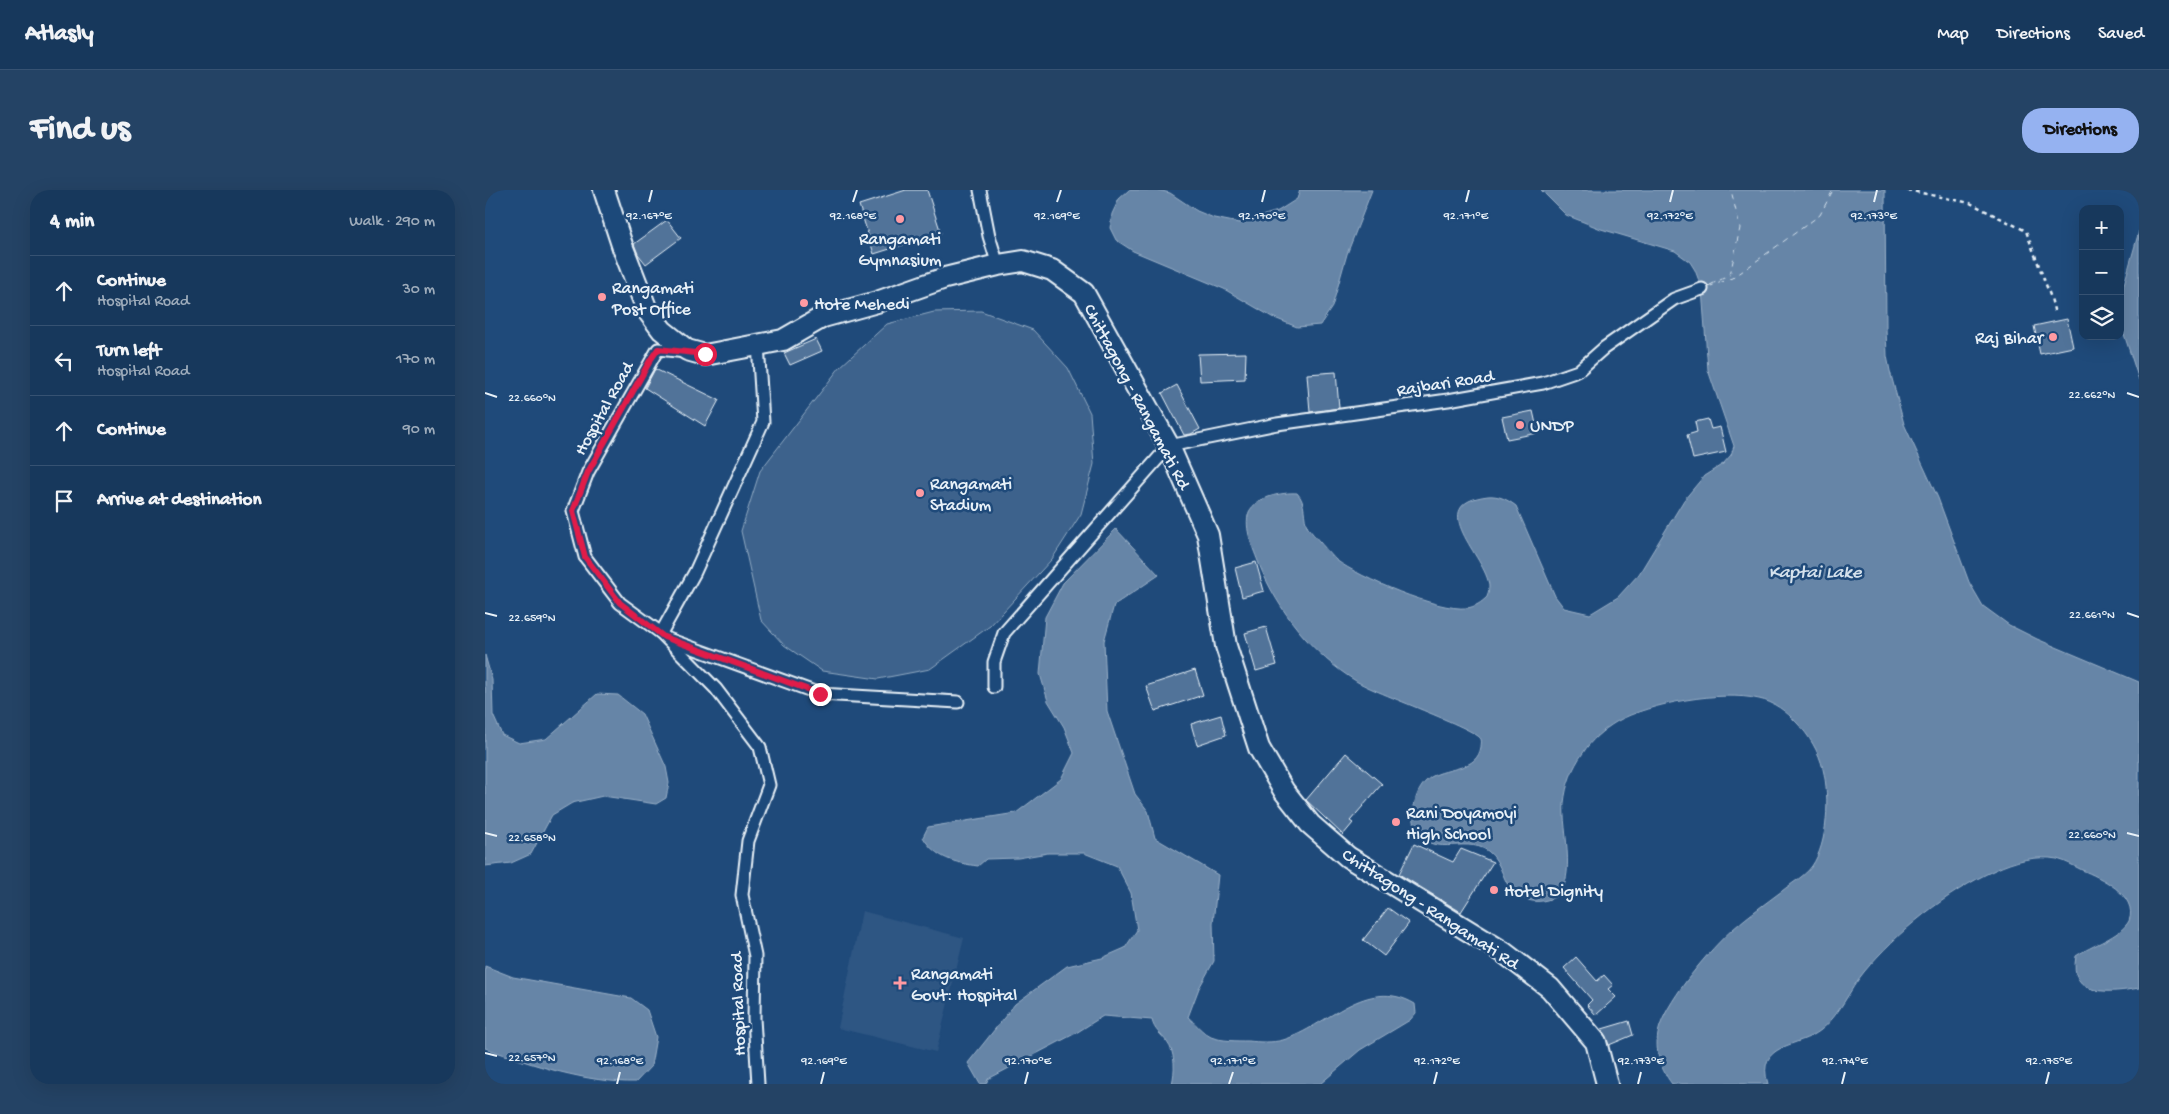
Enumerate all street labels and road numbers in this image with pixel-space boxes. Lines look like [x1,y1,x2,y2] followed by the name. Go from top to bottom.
[1078,301,1194,495] street label: Chittagong - Rangamati Rd
[571,357,640,460] street label: Hospital Road
[1395,366,1497,403] street label: Rajbari Road
[1337,845,1523,976] street label: Chittagong - Rangamati Rd
[727,950,752,1056] street label: Hospital Road

